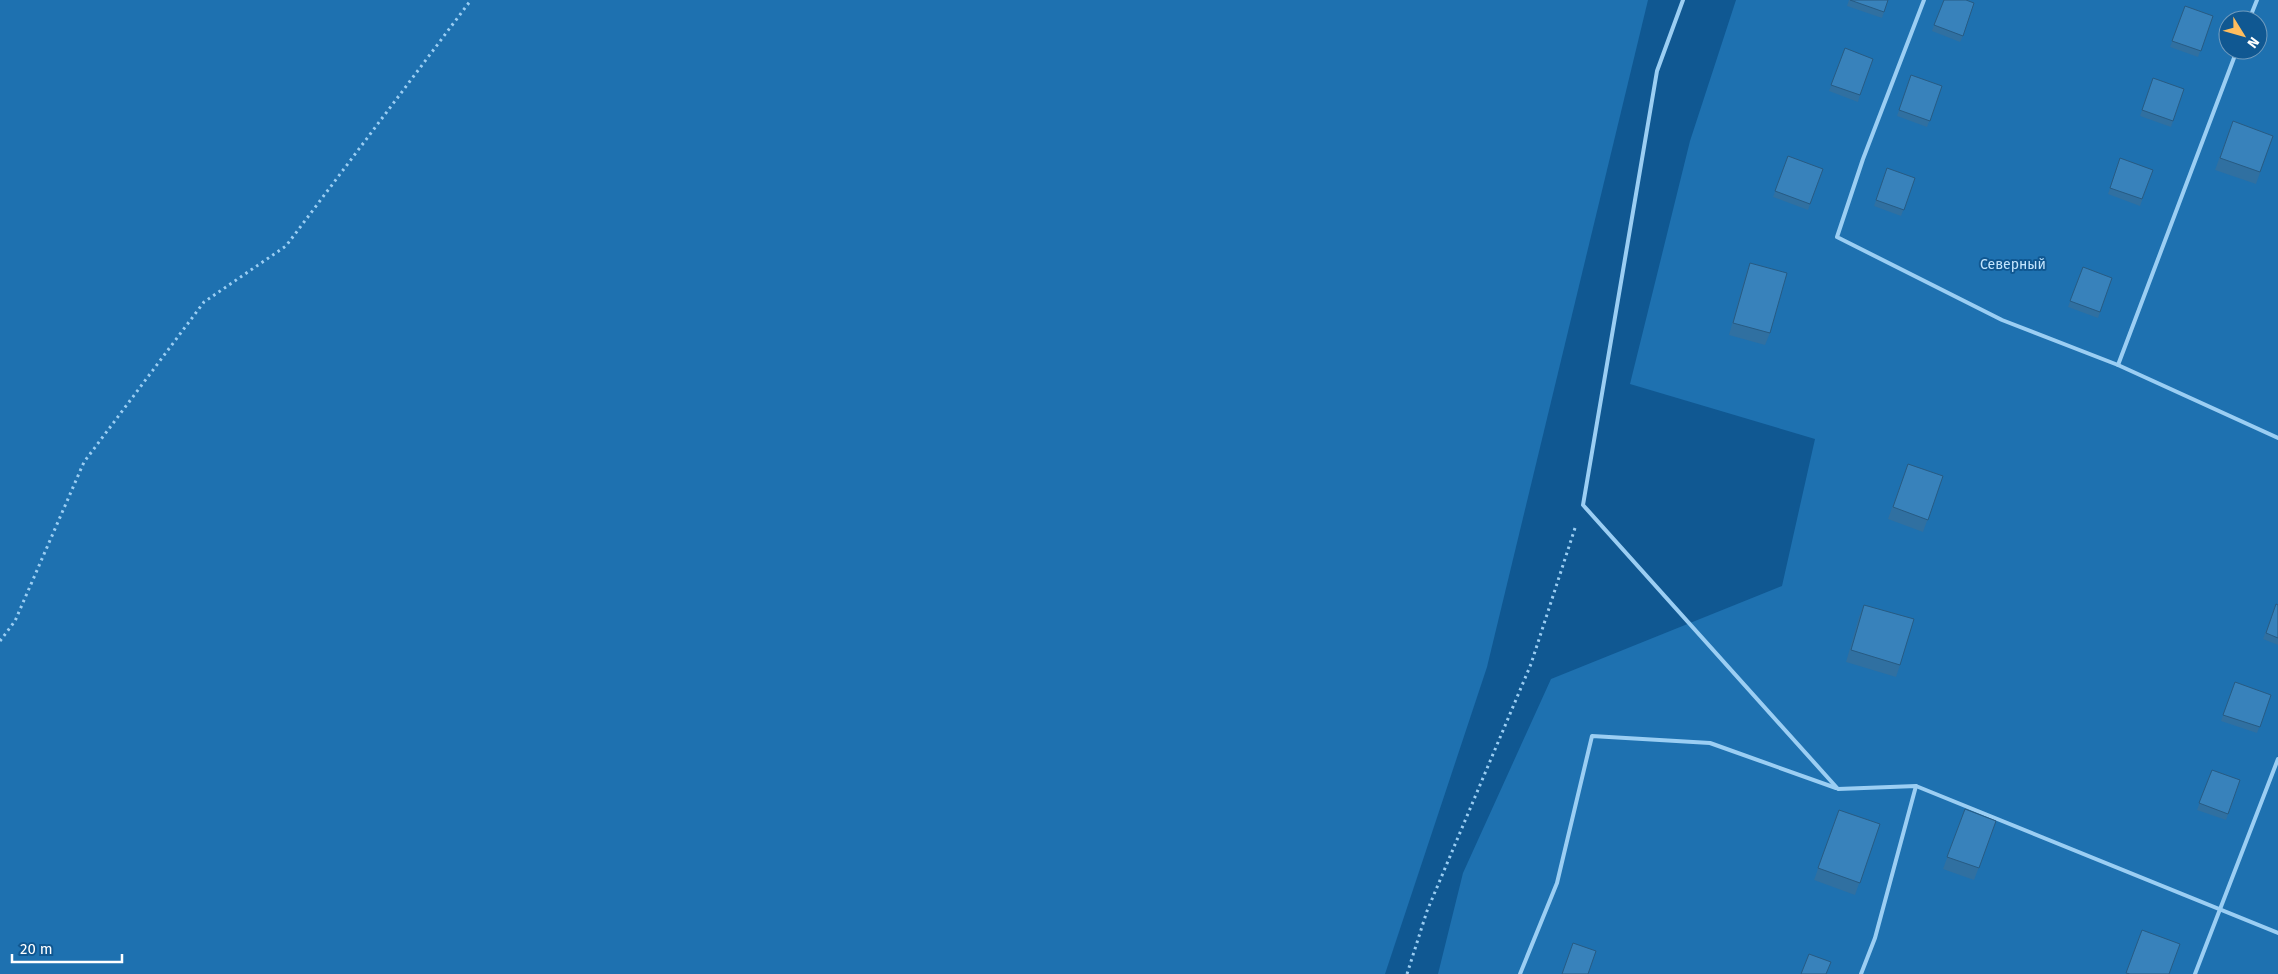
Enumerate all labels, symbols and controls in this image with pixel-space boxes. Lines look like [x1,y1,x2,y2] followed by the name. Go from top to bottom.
[2218,10,2268,60] north arrow
[2243,34,2263,51] text: N
[1980,256,2046,273] park label: Северный
[12,932,122,964] scale bar
[20,940,53,958] text: 20 m

